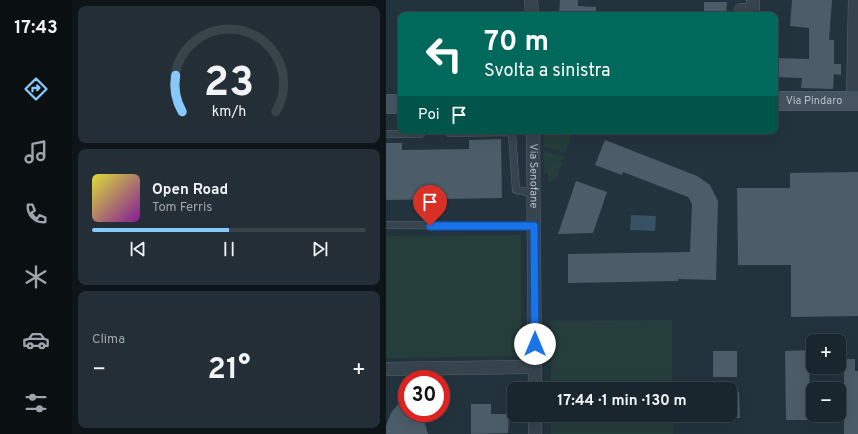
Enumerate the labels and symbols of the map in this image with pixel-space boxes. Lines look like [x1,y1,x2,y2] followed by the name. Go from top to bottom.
[786,94,842,108] street label: Via Pindaro
[526,143,541,209] street label: Via Senofane
[413,185,447,226] pin
[514,323,556,365] position arrow
[398,370,450,422] speed limit sign: 30

